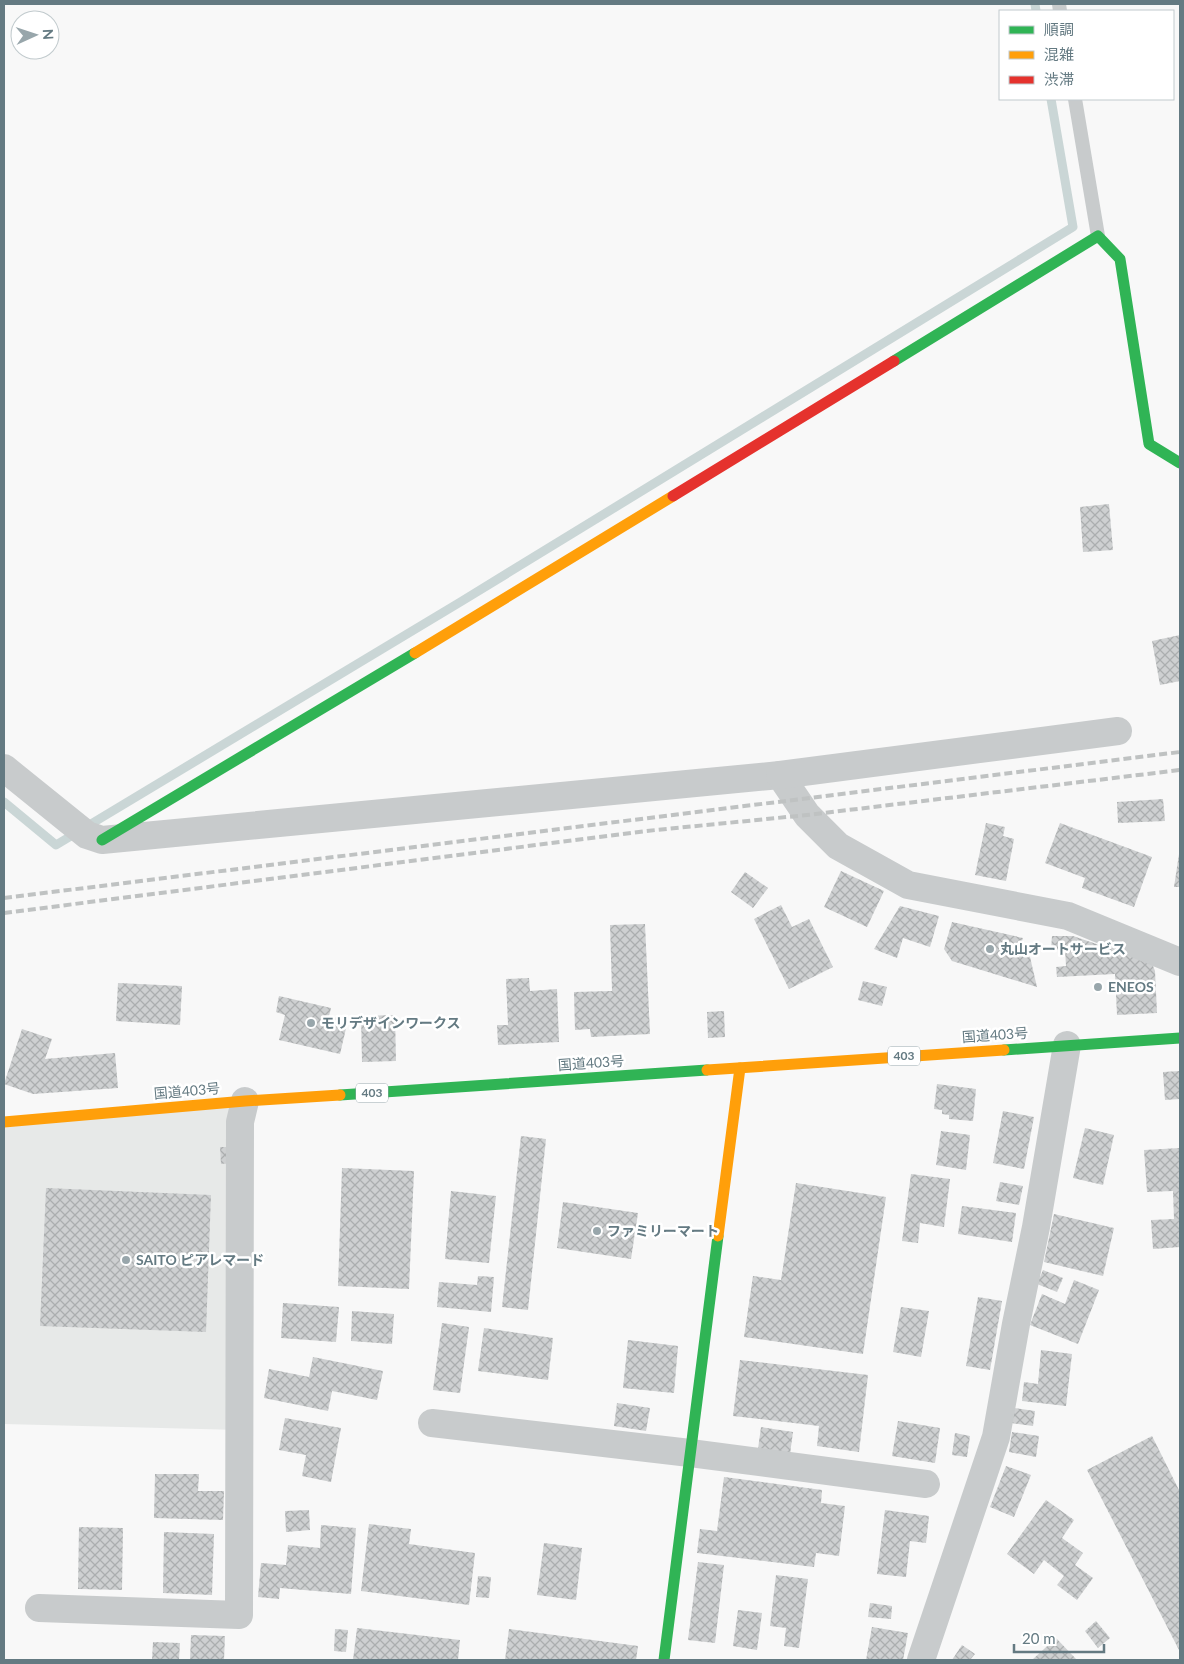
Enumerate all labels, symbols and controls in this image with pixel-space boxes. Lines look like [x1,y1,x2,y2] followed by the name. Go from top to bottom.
[10,10,60,60] north arrow
[999,10,1174,100] legend
[1044,20,1074,38] text: 順調
[40,28,57,40] text: N
[1044,45,1074,63] text: 混雑
[1044,70,1074,88] text: 渋滞
[1000,940,1126,957] place label: 丸山オートサービス
[984,943,996,955] marker: 丸山オートサービス
[1108,978,1154,995] place label: ENEOS
[1092,981,1104,993] marker: ENEOS
[321,1014,461,1031] place label: モリデザインワークス
[305,1017,317,1029] marker: モリデザインワークス
[961,1024,1029,1045] street label: 国道403号
[888,1046,920,1066] road number: 403
[557,1052,625,1073] street label: 国道403号
[153,1079,221,1102] street label: 国道403号
[356,1084,388,1102] road number: 403
[607,1222,719,1239] place label: ファミリーマート
[591,1225,603,1237] marker: ファミリーマート
[136,1251,264,1268] place label: SAITO ピアレマード
[120,1254,132,1266] marker: SAITO ピアレマード
[1014,1622,1104,1654] scale bar
[1022,1629,1056,1647] text: 20 m

